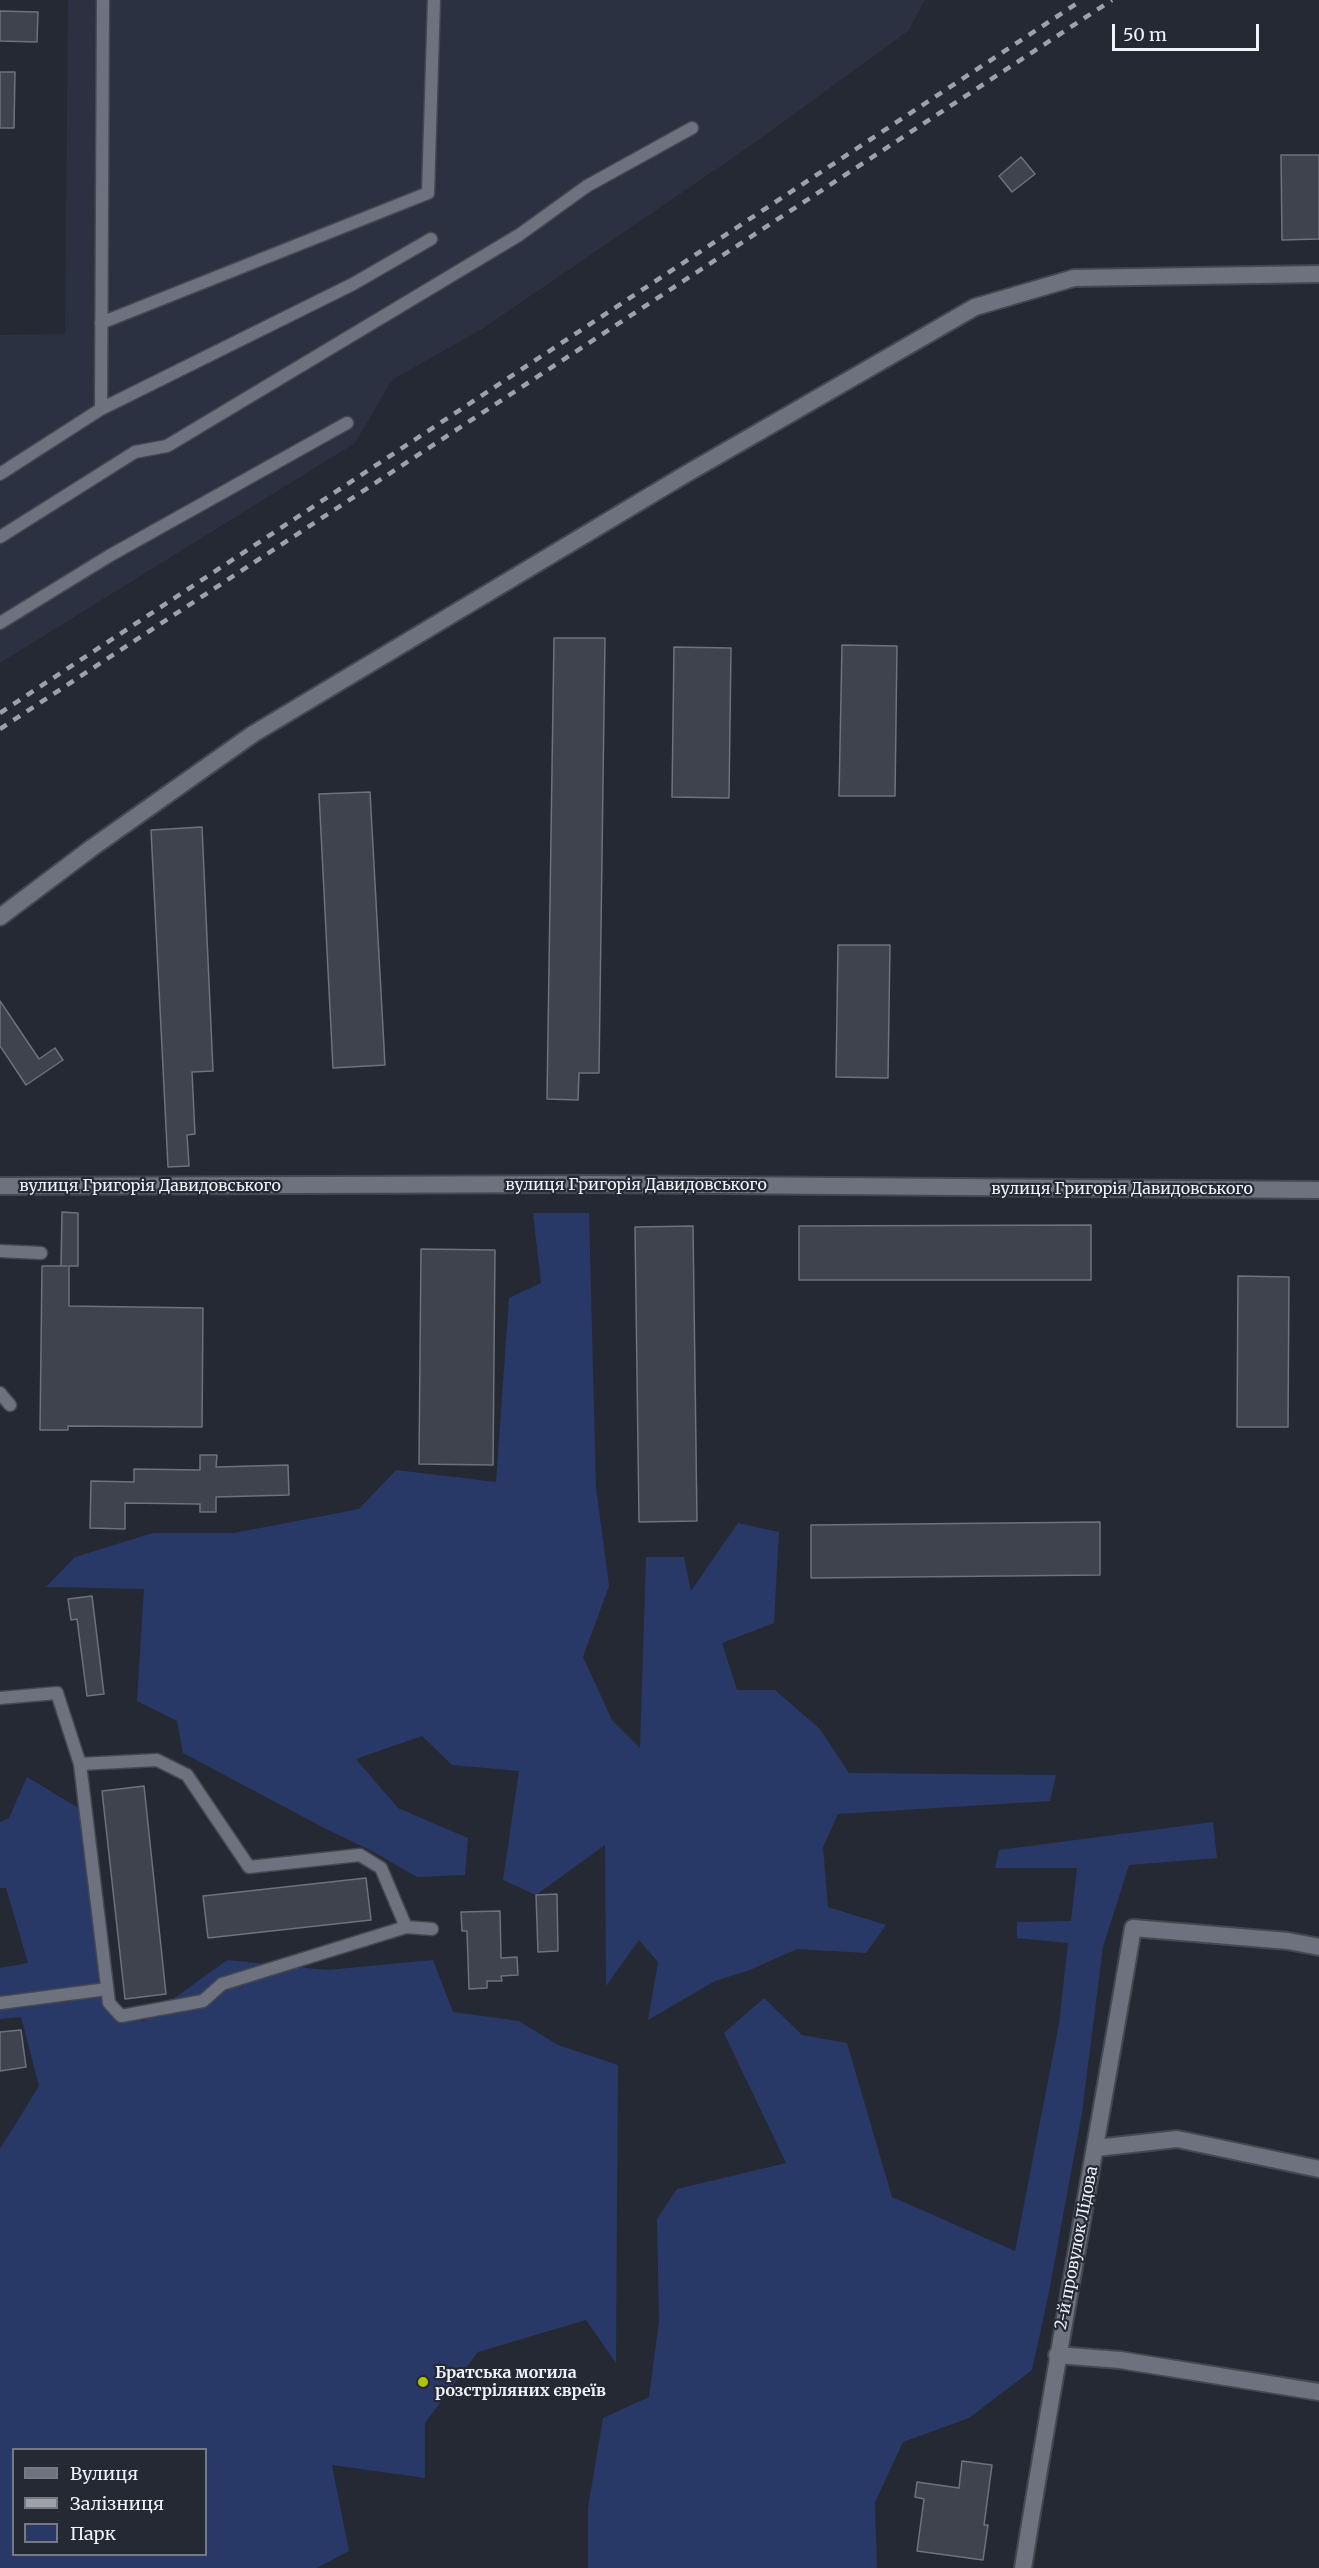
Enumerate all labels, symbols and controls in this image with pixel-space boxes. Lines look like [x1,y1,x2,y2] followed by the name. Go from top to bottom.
[1115,12,1262,50] scale bar
[1123,23,1167,46] text: 50 m
[505,1175,767,1195] street label: вулиця Григорія Давидовського
[19,1176,281,1196] street label: вулиця Григорія Давидовського
[991,1179,1253,1199] street label: вулиця Григорія Давидовського
[1052,2165,1102,2331] street label: 2-й провулок Лідова
[435,2363,606,2401] place label: Братська могила розстріляних євреїв
[416,2375,430,2389] marker: Братська могила розстріляних євреїв
[12,2448,207,2556] legend
[70,2462,138,2485] text: Вулиця
[70,2492,164,2515] text: Залізниця
[70,2522,116,2545] text: Парк

